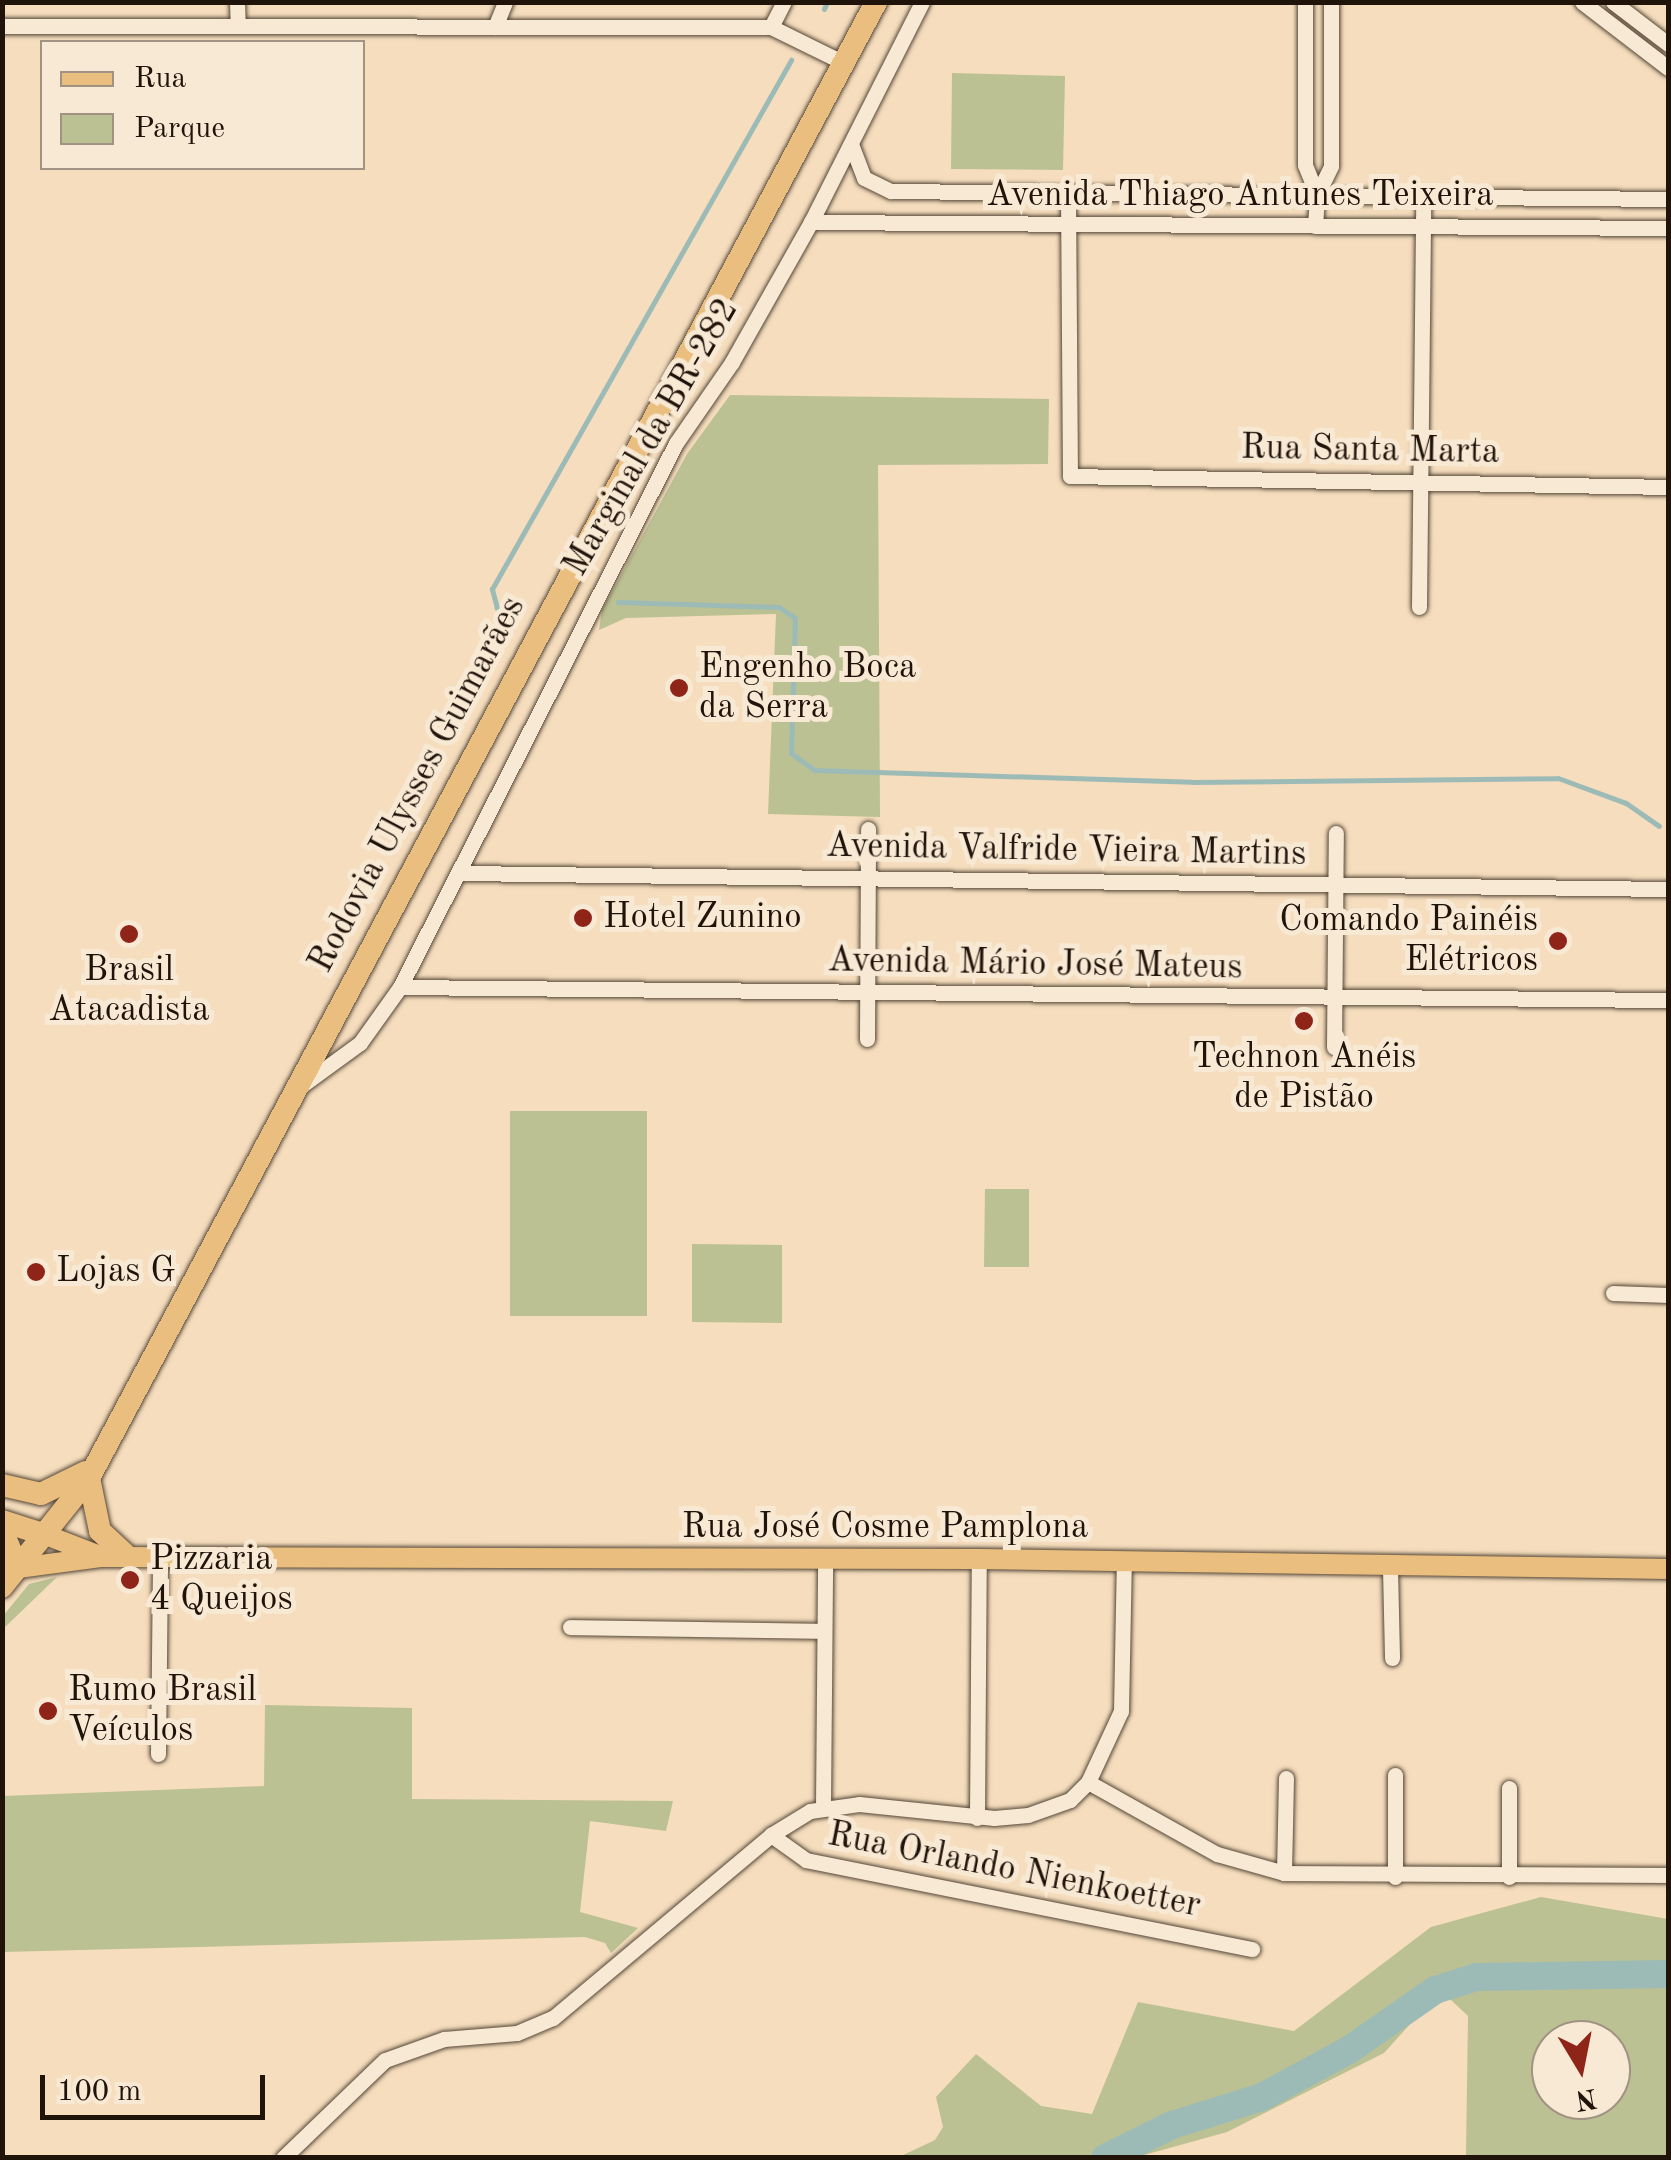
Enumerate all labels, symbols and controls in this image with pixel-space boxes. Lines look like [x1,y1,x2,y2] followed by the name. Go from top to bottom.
[40,40,365,170] legend
[134,64,186,94] text: Rua
[134,114,225,144] text: Parque
[986,175,1494,217] street label: Avenida Thiago Antunes Teixeira
[556,292,748,584] street label: Marginal da BR-282
[1240,428,1500,474] street label: Rua Santa Marta
[301,590,535,980] street label: Rodovia Ulysses Guimarães
[699,647,916,729] place label: Engenho Boca da Serra
[668,677,690,699] marker: Engenho Boca da Serra
[826,826,1306,876] street label: Avenida Valfride Vieira Martins
[603,897,802,939] place label: Hotel Zunino
[1279,900,1538,982] place label: Comando Painéis Elétricos
[572,907,594,929] marker: Hotel Zunino
[118,923,140,945] marker: Brasil Atacadista
[1547,930,1569,952] marker: Comando Painéis Elétricos
[827,940,1243,990] street label: Avenida Mário José Mateus
[48,950,210,1032] place label: Brasil Atacadista
[1293,1010,1315,1032] marker: Technon Anéis de Pistão
[1192,1037,1416,1119] place label: Technon Anéis de Pistão
[56,1251,175,1293] place label: Lojas G
[25,1261,47,1283] marker: Lojas G
[682,1507,1088,1549] street label: Rua José Cosme Pamplona
[150,1539,293,1621] place label: Pizzaria 4 Queijos
[119,1569,141,1591] marker: Pizzaria 4 Queijos
[68,1670,257,1752] place label: Rumo Brasil Veículos
[37,1700,59,1722] marker: Rumo Brasil Veículos
[824,1814,1204,1928] street label: Rua Orlando Nienkoetter
[1531,2020,1631,2120] north arrow
[45,2055,270,2117] scale bar
[57,2077,141,2107] text: 100 m
[1573,2082,1599,2113] text: N

